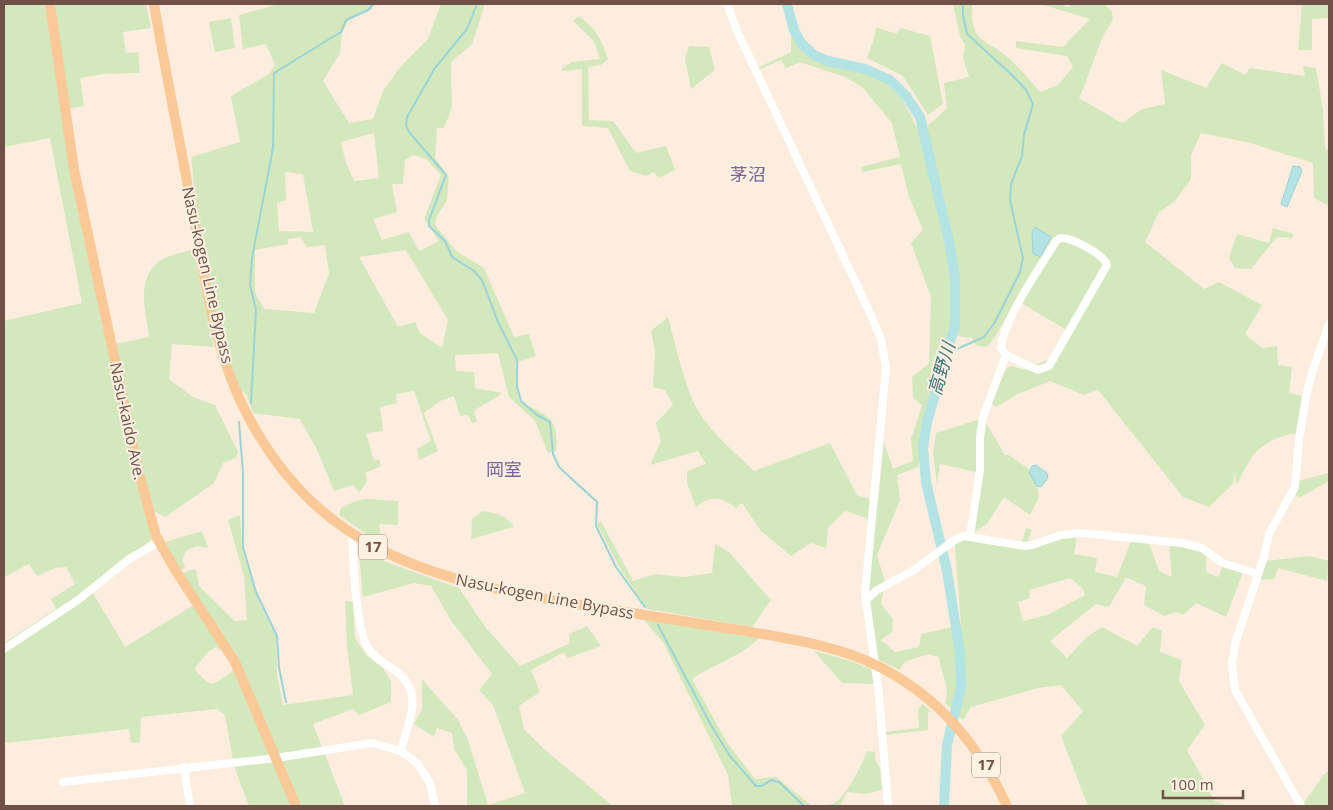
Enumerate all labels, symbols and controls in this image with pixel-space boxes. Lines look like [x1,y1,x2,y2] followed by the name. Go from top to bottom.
[730,162,766,186] district label: 茅沼
[177,184,239,366] street label: Nasu-kogen Line Bypass
[922,338,961,398] water label: 高野川
[105,360,151,482] street label: Nasu-kaido Ave.
[486,457,522,481] district label: 岡室
[359,534,387,560] road number: 17
[454,568,636,624] street label: Nasu-kogen Line Bypass
[972,752,1000,778] road number: 17
[1163,768,1243,800] scale bar
[1170,774,1214,794] text: 100 m

